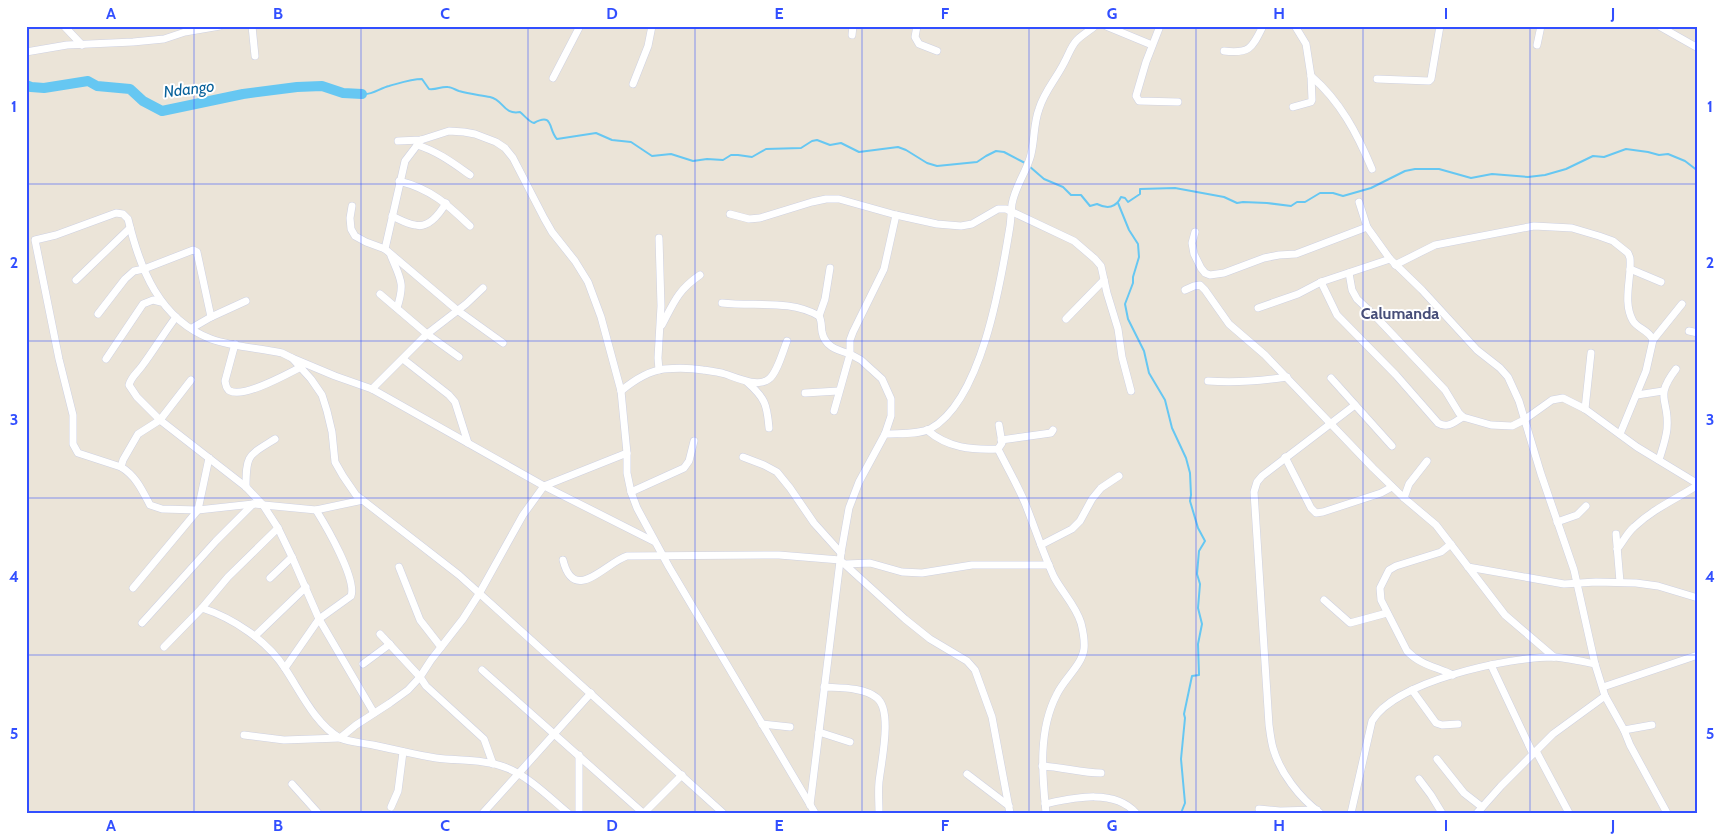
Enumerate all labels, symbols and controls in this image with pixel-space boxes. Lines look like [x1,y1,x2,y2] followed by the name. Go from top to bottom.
[106,4,116,23] text: A
[273,4,283,23] text: B
[440,4,450,23] text: C
[606,4,618,23] text: D
[774,4,784,23] text: E
[941,4,950,23] text: F
[1107,4,1117,23] text: G
[1273,4,1285,23] text: H
[1444,4,1448,23] text: I
[1610,4,1615,23] text: J
[163,76,215,102] water label: Ndango
[11,97,17,116] text: 1
[1707,97,1713,116] text: 1
[10,253,18,272] text: 2
[1706,253,1714,272] text: 2
[1361,304,1439,323] district label: Calumanda
[10,410,18,429] text: 3
[1706,410,1714,429] text: 3
[9,567,19,586] text: 4
[1705,567,1715,586] text: 4
[10,724,18,743] text: 5
[1706,724,1714,743] text: 5
[106,816,116,835] text: A
[273,816,283,835] text: B
[440,816,450,835] text: C
[606,816,618,835] text: D
[774,816,784,835] text: E
[941,816,950,835] text: F
[1107,816,1117,835] text: G
[1273,816,1285,835] text: H
[1444,816,1448,835] text: I
[1610,816,1615,835] text: J

